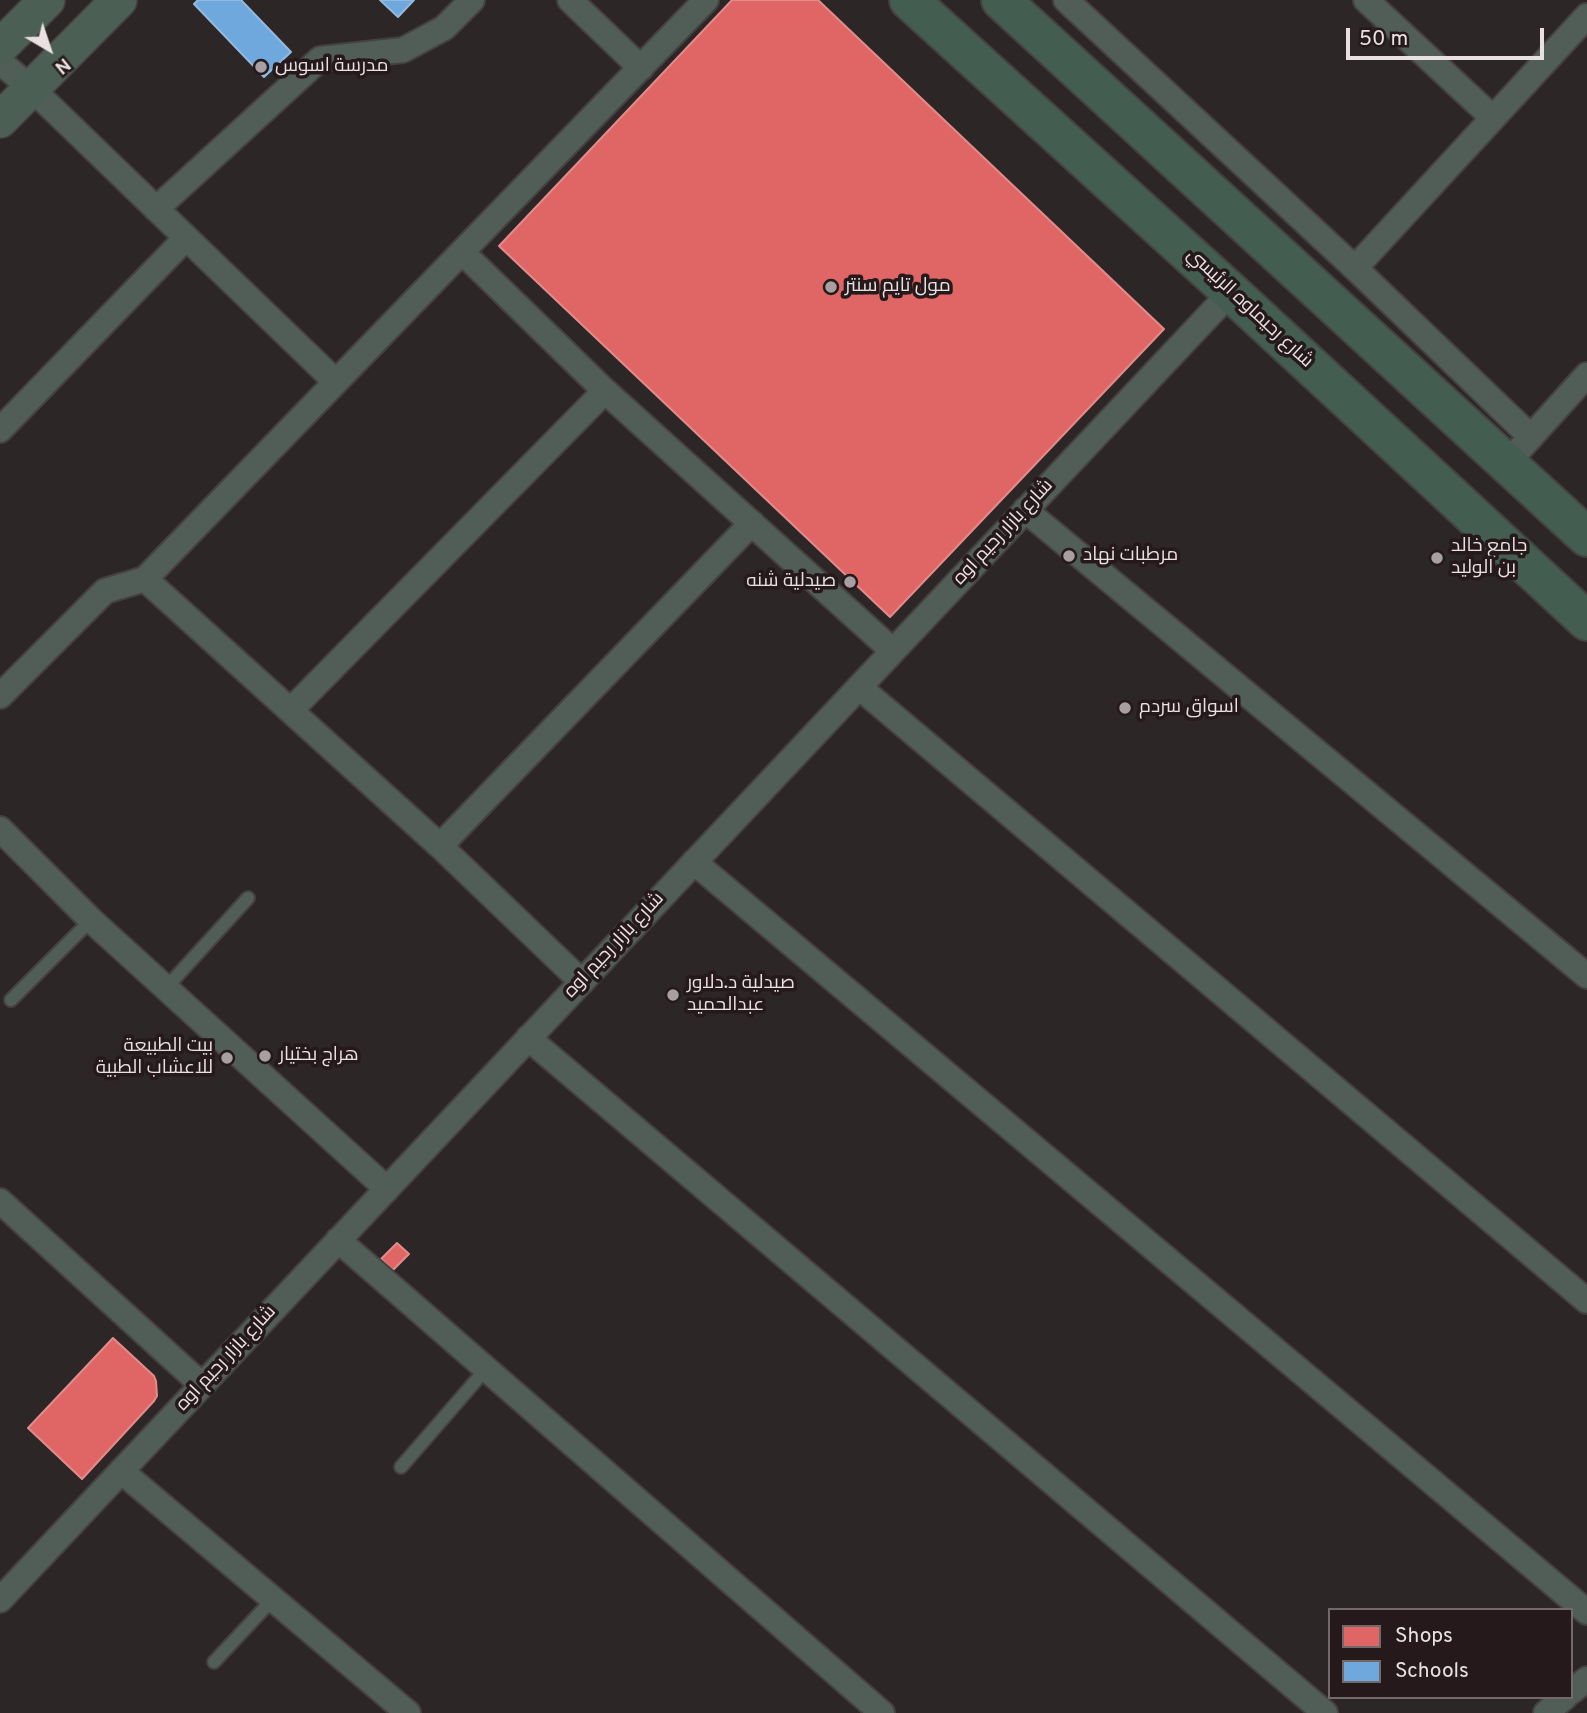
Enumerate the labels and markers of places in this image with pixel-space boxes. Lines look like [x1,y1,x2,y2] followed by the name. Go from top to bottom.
[275,56,388,78] place label: مدرسة اسوس
[253,59,269,75] marker: مدرسة اسوس
[845,276,951,298] place label: مول تايم سنتر
[823,279,839,295] marker: مول تايم سنتر
[1451,536,1527,580] place label: جامع خالد بن الوليد
[1083,545,1178,567] place label: مرطبات نهاد
[1061,548,1077,564] marker: مرطبات نهاد
[1429,550,1445,566] marker: جامع خالد بن الوليد
[746,571,836,593] place label: صيدلية شنه
[842,574,858,590] marker: صيدلية شنه
[1139,697,1239,719] place label: اسواق سردم
[1117,700,1133,716] marker: اسواق سردم
[687,973,795,1017] place label: صيدلية د.دلاور عبدالحميد
[665,987,681,1003] marker: صيدلية د.دلاور عبدالحميد
[96,1036,213,1080] place label: بيت الطبيعة للاعشاب الطبية
[279,1045,359,1067] place label: هراج بختيار
[257,1048,273,1064] marker: هراج بختيار
[219,1050,235,1066] marker: بيت الطبيعة للاعشاب الطبية

